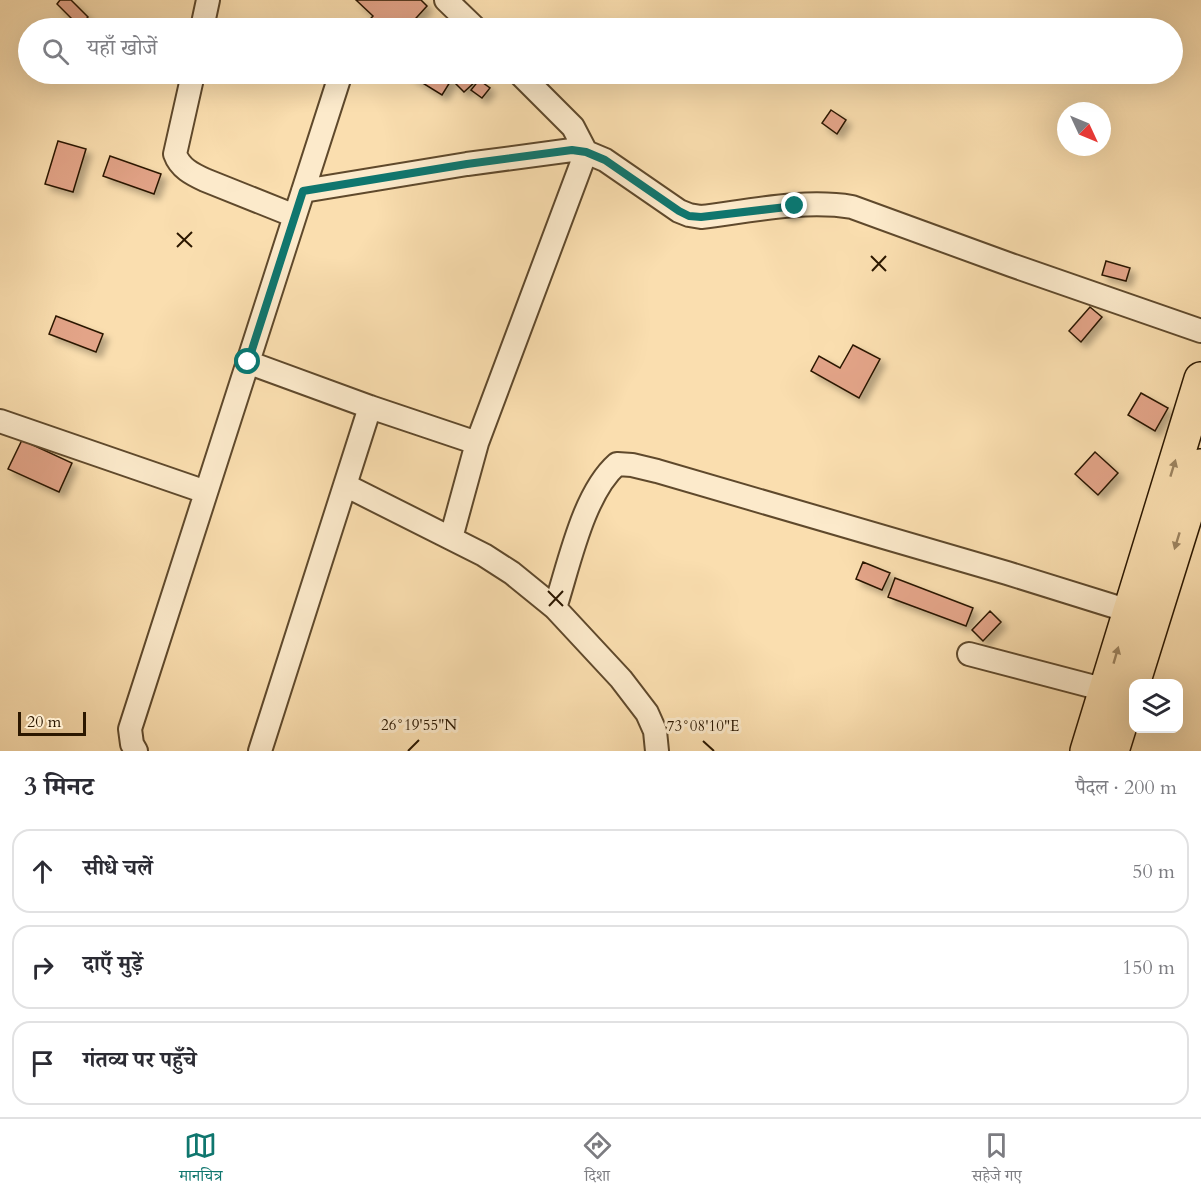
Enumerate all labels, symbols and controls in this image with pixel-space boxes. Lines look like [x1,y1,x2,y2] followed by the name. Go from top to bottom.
[18,18,1183,84] search box
[87,33,157,63] text: यहाँ खोजें
[39,35,72,68] icon: search
[1057,102,1111,156] north arrow
[781,192,807,218] route end
[234,348,260,374] route start
[1169,459,1178,477] one-way arrow
[1172,532,1181,550] one-way arrow
[1112,646,1122,664] one-way arrow
[1129,679,1183,733] map controls
[1129,679,1183,733] button: layers
[18,709,86,736] scale bar
[27,711,61,733] text: 20 m
[381,715,457,735] text: 26°19'55"N
[667,716,739,736] text: 73°08'10"E
[24,769,94,804] text: 3 मिनट
[1075,774,1177,801] text: पैदल · 200 m
[83,853,153,883] text: सीधे चलें
[26,855,59,888] icon: ahead
[1132,858,1175,885] text: 50 m
[83,949,143,979] text: दाएँ मुड़ें
[26,951,59,984] icon: right
[1122,954,1175,981] text: 150 m
[83,1045,197,1075] text: गंतव्य पर पहुँचे
[26,1047,59,1080] icon: arrive
[179,1129,223,1191] tab: मानचित्र
[581,1129,614,1191] tab: दिशा
[972,1129,1022,1191] tab: सहेजे गए

